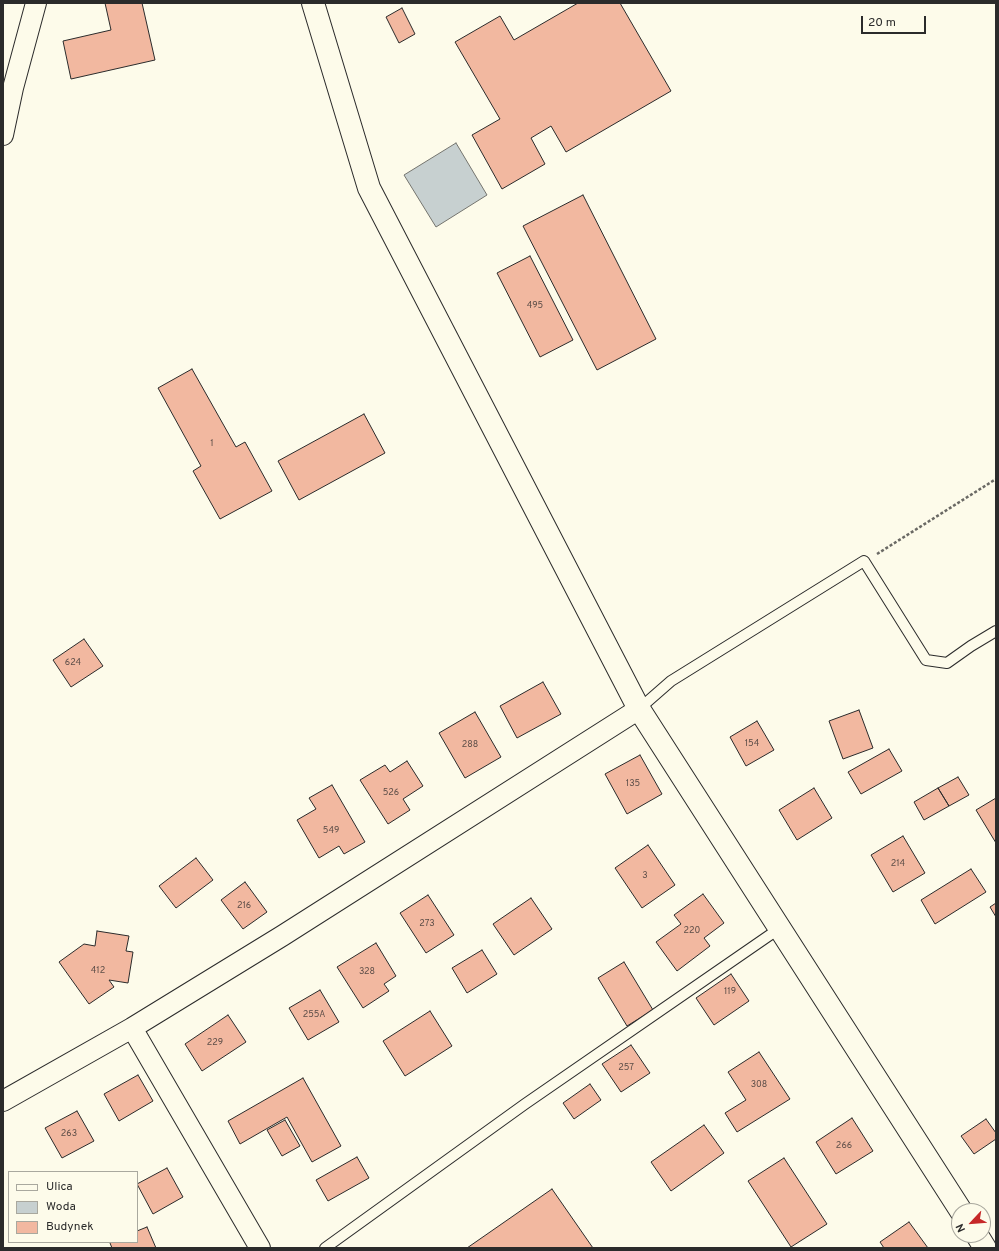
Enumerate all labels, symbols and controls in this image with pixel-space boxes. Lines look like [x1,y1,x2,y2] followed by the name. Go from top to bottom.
[863,8,928,34] scale bar
[868,15,896,31] text: 20 m
[527,301,543,311] house number: 495
[210,439,214,449] house number: 1
[65,658,81,668] house number: 624
[745,739,759,749] house number: 154
[462,740,478,750] house number: 288
[626,779,640,789] house number: 135
[383,788,399,798] house number: 526
[323,826,339,836] house number: 549
[891,859,905,869] house number: 214
[642,871,648,881] house number: 3
[237,901,251,911] house number: 216
[419,919,435,929] house number: 273
[684,926,700,936] house number: 220
[91,966,105,976] house number: 412
[359,967,375,977] house number: 328
[724,987,736,997] house number: 119
[303,1010,325,1020] house number: 255A
[207,1038,223,1048] house number: 229
[618,1063,634,1073] house number: 257
[751,1080,767,1090] house number: 308
[61,1129,77,1139] house number: 263
[836,1141,852,1151] house number: 266
[8,1171,138,1243] legend
[46,1179,73,1195] text: Ulica
[46,1199,76,1215] text: Woda
[951,1203,991,1243] north arrow
[46,1219,94,1235] text: Budynek
[953,1221,969,1234] text: N

